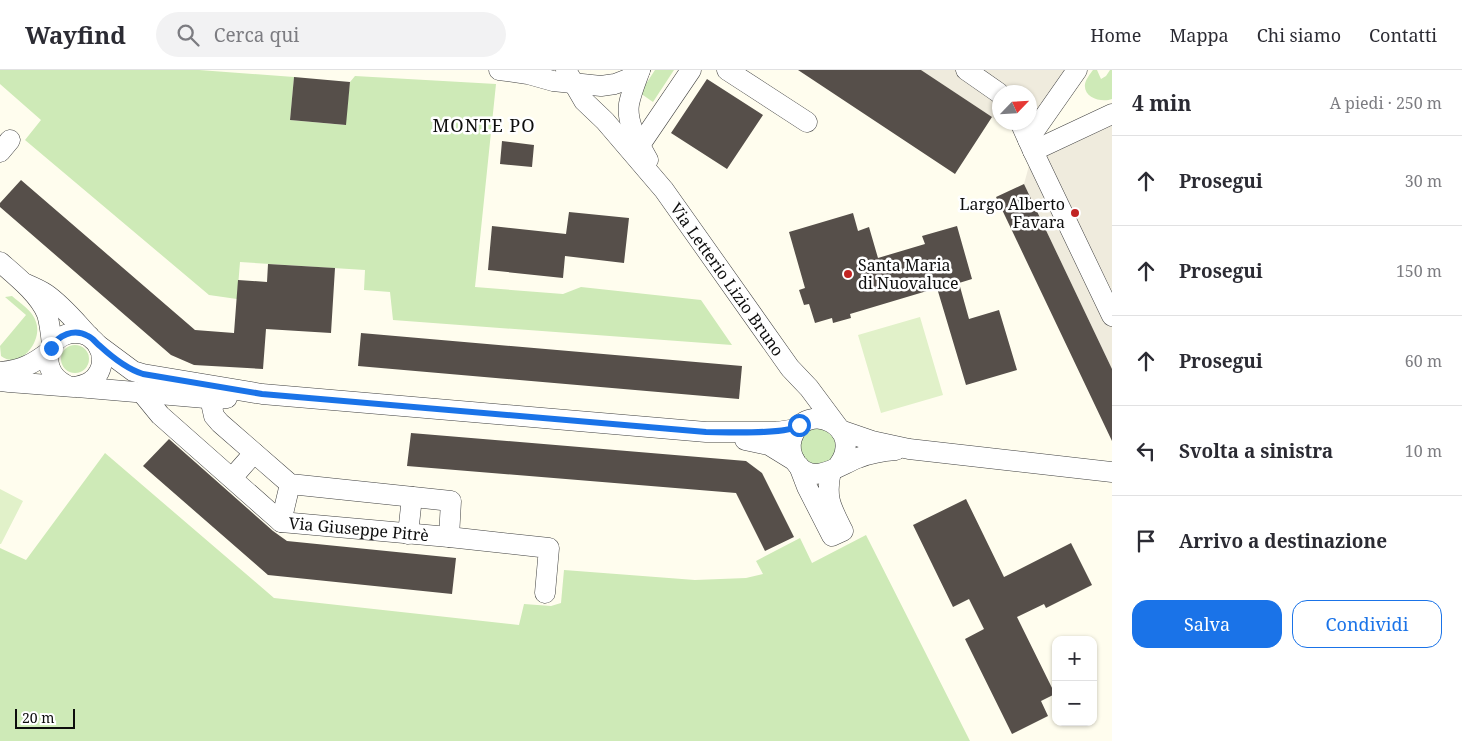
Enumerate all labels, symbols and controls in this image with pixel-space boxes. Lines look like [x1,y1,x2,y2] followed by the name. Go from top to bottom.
[156,12,506,57] search box
[25,18,126,51] text: Wayfind
[174,21,202,49] icon: search
[214,22,299,48] text: Cerca qui
[1090,23,1141,47] text: Home
[1169,23,1229,47] text: Mappa
[1257,23,1341,47] text: Chi siamo
[1369,23,1437,47] text: Contatti
[992,85,1037,130] north arrow
[1132,89,1191,117] text: 4 min
[1330,92,1442,114] text: A piedi · 250 m
[432,113,536,137] district label: MONTE PO
[1132,167,1160,195] icon: ahead
[1179,168,1263,194] text: Prosegui
[1405,170,1442,192] text: 30 m
[959,193,1065,233] place label: Largo Alberto Favara
[665,198,789,360] street label: Via Letterio Lizio Bruno
[1069,207,1081,219] marker: Largo Alberto Favara
[858,254,959,294] place label: Santa Maria di Nuovaluce
[1132,257,1160,285] icon: ahead
[1179,258,1263,284] text: Prosegui
[1396,260,1442,282] text: 150 m
[842,268,854,280] marker: Santa Maria di Nuovaluce
[40,337,63,360] route end
[1132,347,1160,375] icon: ahead
[1179,348,1263,374] text: Prosegui
[1405,350,1442,372] text: 60 m
[788,414,811,437] route start
[1132,437,1160,465] icon: left
[1179,438,1333,464] text: Svolta a sinistra
[1405,440,1442,462] text: 10 m
[288,512,430,546] street label: Via Giuseppe Pitrè
[1132,527,1160,555] icon: arrive
[1179,528,1387,554] text: Arrivo a destinazione
[1132,600,1282,648] button: Salva
[1292,600,1442,648] button: Condividi
[1052,636,1097,726] map controls
[1052,636,1097,681] button: +
[1052,681,1097,726] button: −
[15,706,75,729] scale bar
[22,708,55,727] text: 20 m

